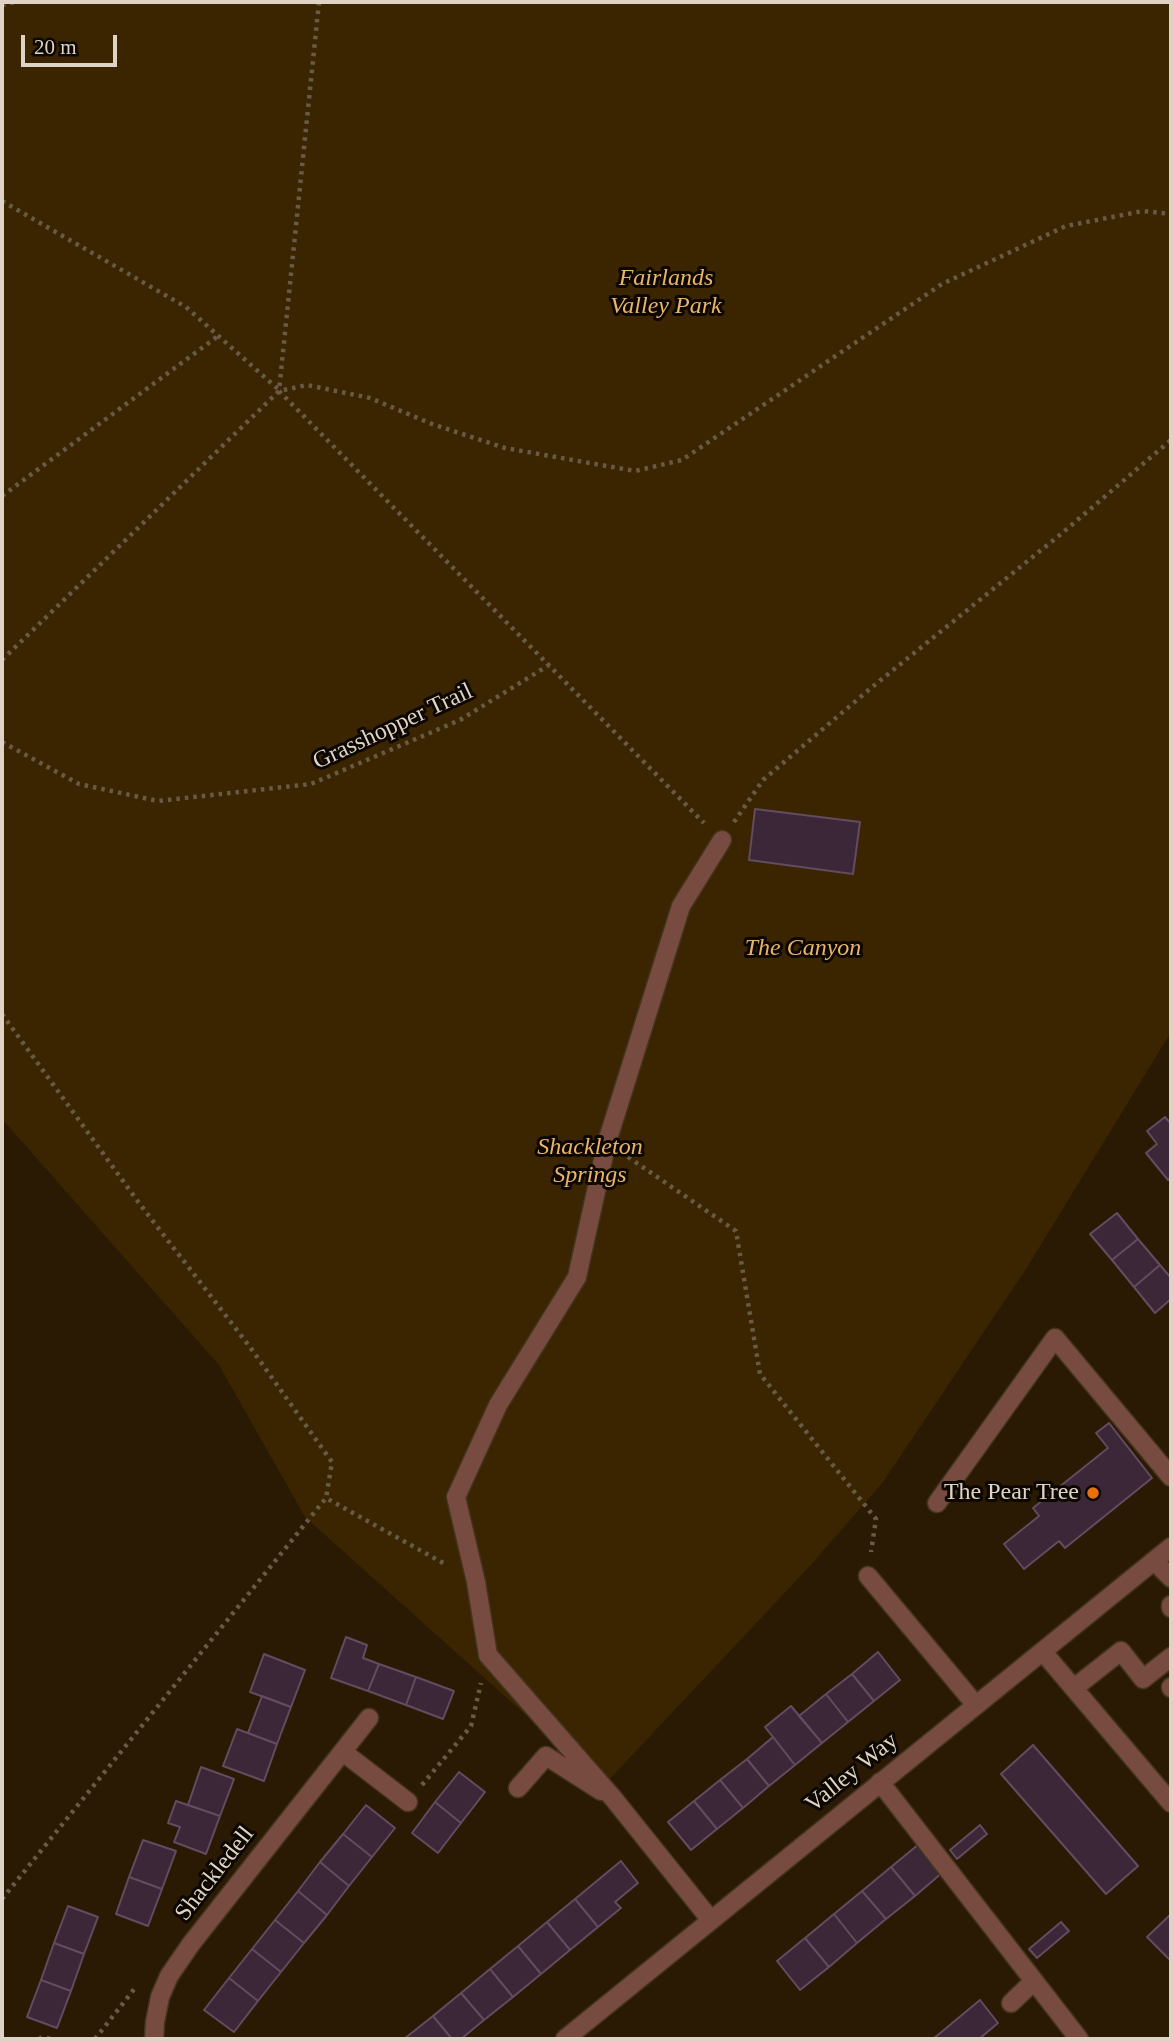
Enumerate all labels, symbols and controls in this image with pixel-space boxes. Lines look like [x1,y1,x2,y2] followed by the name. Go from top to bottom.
[24,21,121,65] scale bar
[34,35,77,59] text: 20 m
[610,265,722,321] park label: Fairlands Valley Park
[308,677,478,777] street label: Grasshopper Trail
[745,935,861,963] park label: The Canyon
[537,1134,643,1190] park label: Shackleton Springs
[944,1479,1079,1507] place label: The Pear Tree
[1085,1485,1101,1501] marker: The Pear Tree
[800,1727,904,1819] street label: Valley Way
[169,1821,261,1927] street label: Shackledell

